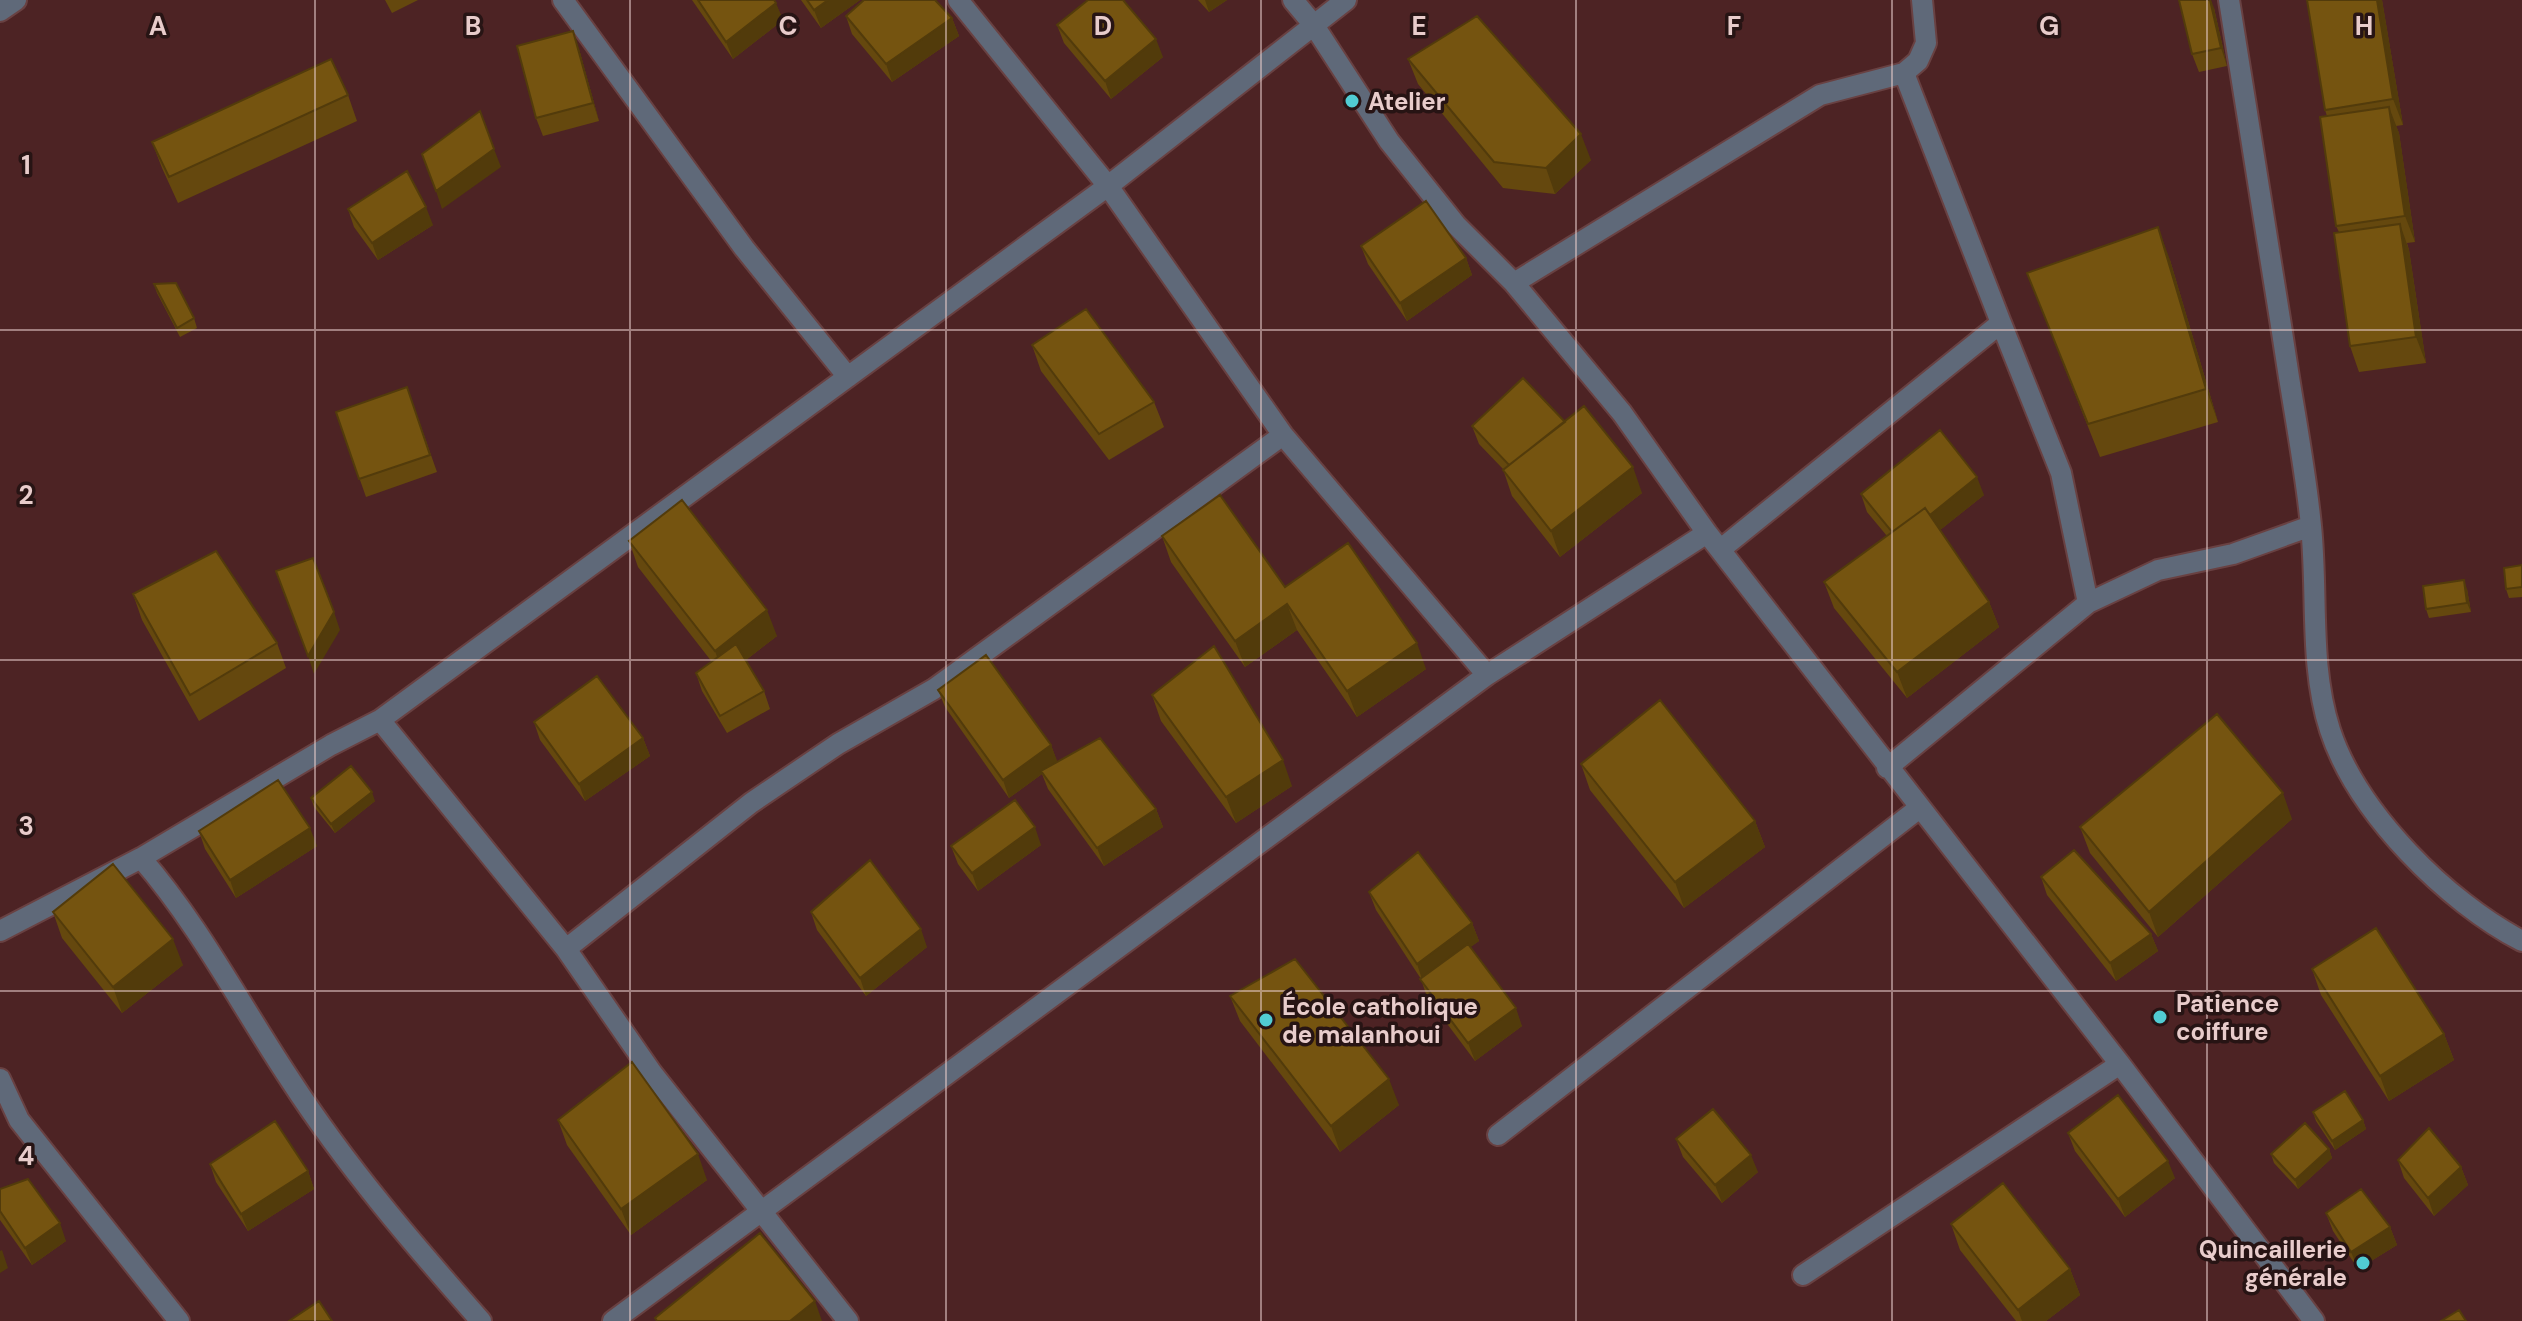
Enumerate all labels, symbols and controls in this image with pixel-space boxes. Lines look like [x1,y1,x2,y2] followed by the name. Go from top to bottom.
[149,9,167,43] text: A
[465,9,481,43] text: B
[778,9,798,43] text: C
[1094,9,1112,43] text: D
[1411,9,1427,43] text: E
[1727,9,1741,43] text: F
[2039,9,2059,43] text: G
[2355,9,2373,43] text: H
[1368,86,1446,117] place label: Atelier
[1343,92,1361,110] marker: Atelier
[21,148,31,182] text: 1
[18,478,34,512] text: 2
[18,809,34,843] text: 3
[2176,988,2279,1047] place label: Patience coiffure
[1282,990,1478,1050] place label: École catholique de malanhoui
[2151,1008,2169,1026] marker: Patience coiffure
[1257,1011,1275,1029] marker: École catholique de malanhoui
[18,1139,34,1173] text: 4
[2199,1234,2347,1293] place label: Quincaillerie générale
[2354,1254,2372,1272] marker: Quincaillerie générale

